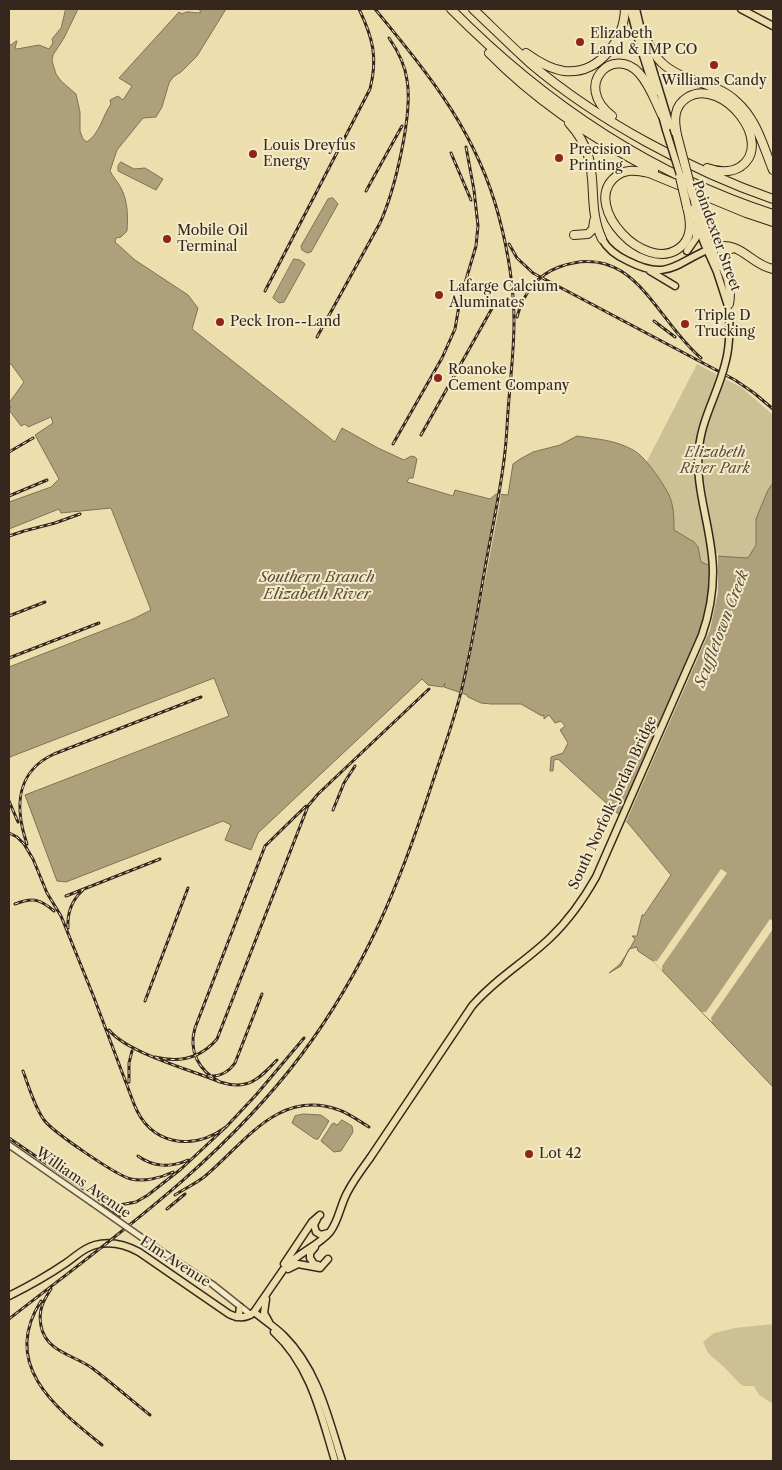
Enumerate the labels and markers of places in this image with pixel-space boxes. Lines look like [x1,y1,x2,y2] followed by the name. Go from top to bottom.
[590,26,697,58] place label: Elizabeth Land & IMP CO
[574,36,586,48] marker: Elizabeth Land & IMP CO
[708,59,720,71] marker: Williams Candy
[661,73,767,89] place label: Williams Candy
[263,138,356,170] place label: Louis Dreyfus Energy
[569,142,631,174] place label: Precision Printing
[247,148,259,160] marker: Louis Dreyfus Energy
[553,152,565,164] marker: Precision Printing
[177,223,248,256] place label: Mobile Oil Terminal
[161,233,173,245] marker: Mobile Oil Terminal
[449,279,558,312] place label: Lafarge Calcium Aluminates
[433,289,445,301] marker: Lafarge Calcium Aluminates
[695,308,755,341] place label: Triple D Trucking
[230,314,341,330] place label: Peck Iron--Land
[214,316,226,328] marker: Peck Iron--Land
[679,318,691,330] marker: Triple D Trucking
[448,362,570,394] place label: Roanoke Cement Company
[432,372,444,384] marker: Roanoke Cement Company
[539,1146,582,1162] place label: Lot 42
[523,1148,535,1160] marker: Lot 42

